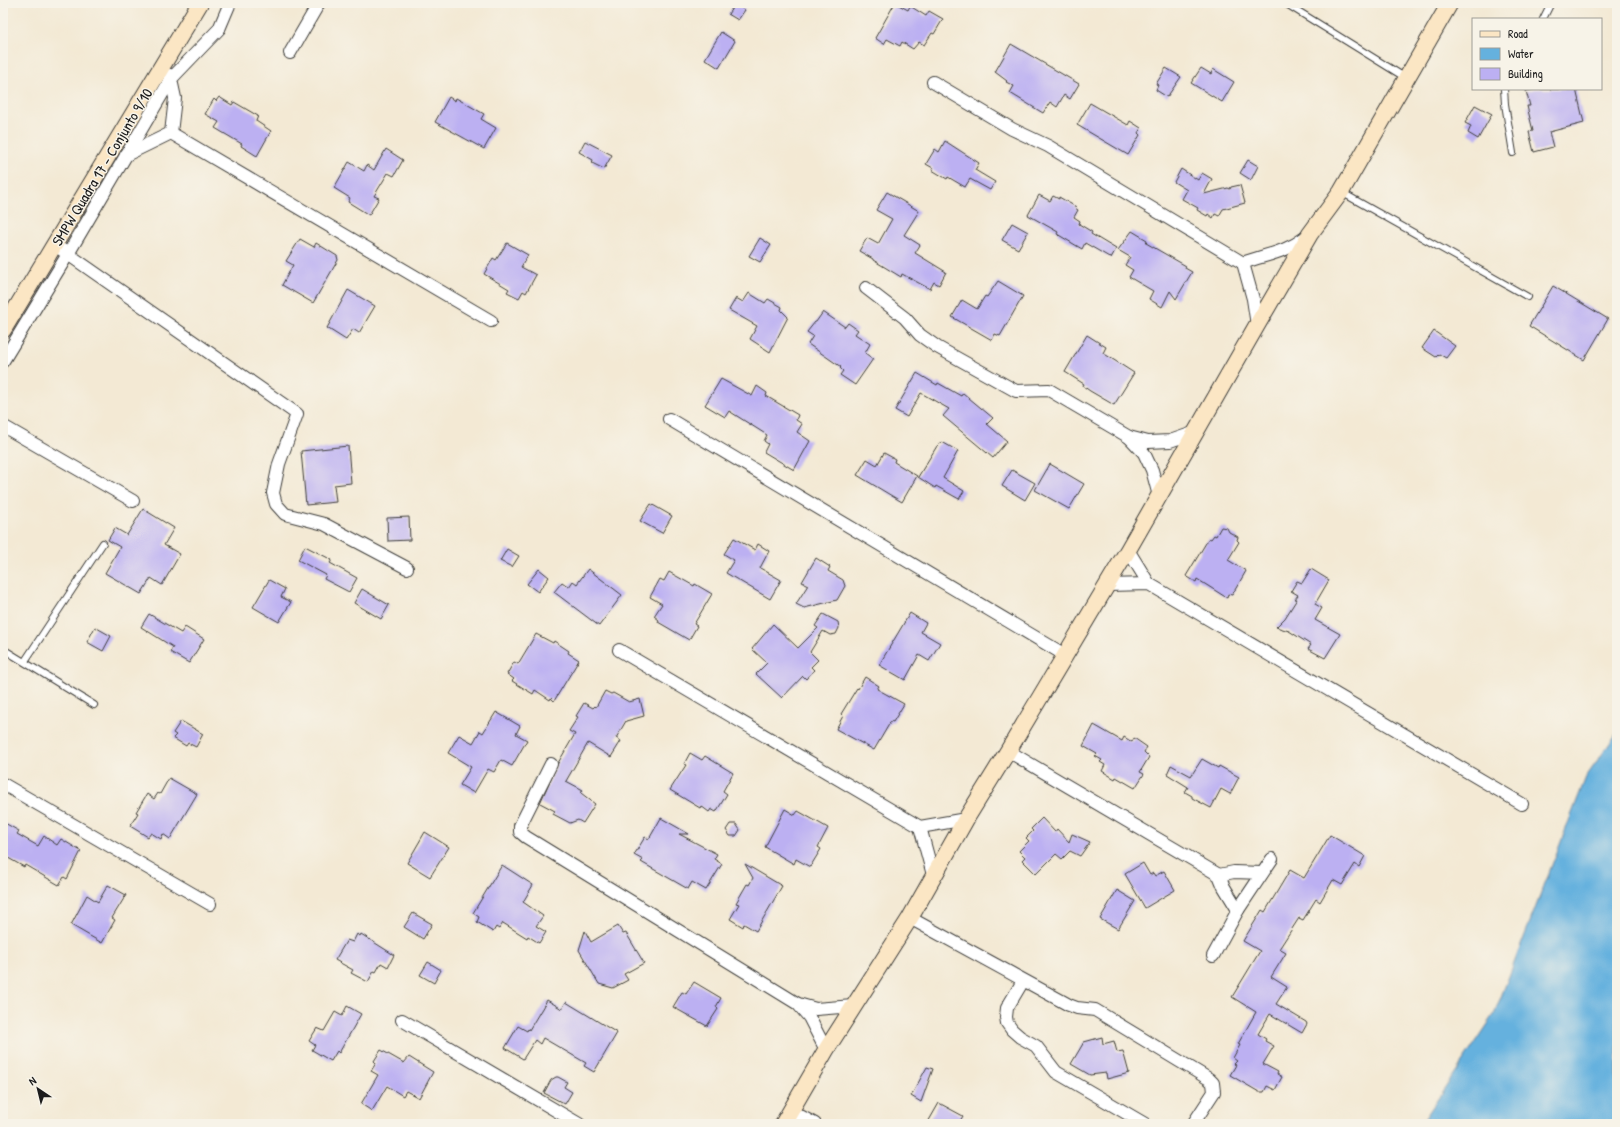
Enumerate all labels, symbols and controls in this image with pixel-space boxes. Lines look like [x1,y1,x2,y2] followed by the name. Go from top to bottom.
[1472,18,1602,90] legend
[1508,25,1528,42] text: Road
[1508,45,1534,62] text: Water
[1508,65,1543,82] text: Building
[47,84,158,250] street label: SMPW Quadra 17 - Conjunto 9/10
[18,1069,58,1109] north arrow
[26,1073,39,1088] text: N

